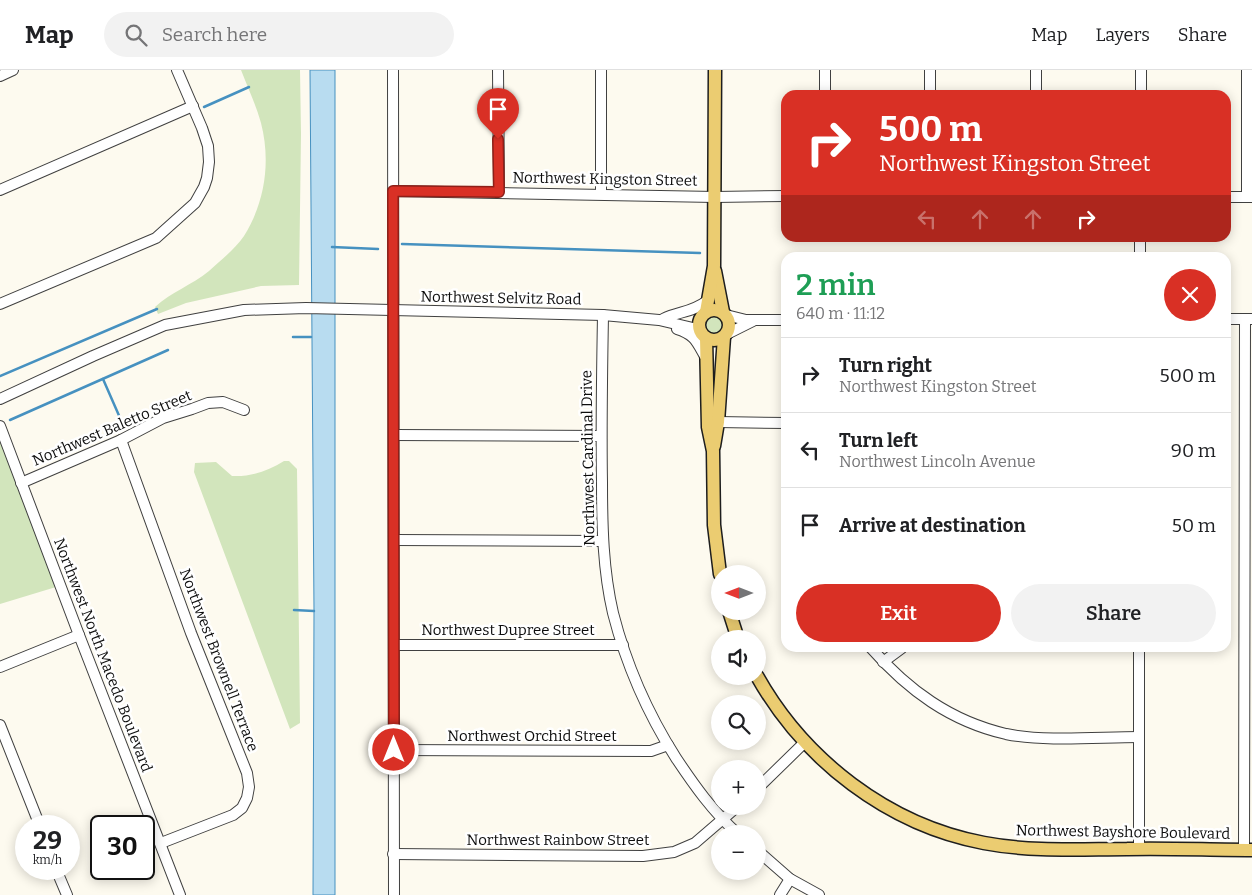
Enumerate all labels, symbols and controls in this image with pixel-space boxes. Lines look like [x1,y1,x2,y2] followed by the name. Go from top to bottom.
[104,12,454,57] search box
[25,21,74,49] text: Map
[122,21,150,49] icon: search
[162,23,267,46] text: Search here
[1031,24,1067,46] text: Map
[1095,24,1150,46] text: Layers
[1178,24,1227,46] text: Share
[477,88,519,139] pin
[484,95,512,123] icon: arrive
[879,108,982,150] text: 500 m
[796,110,861,175] icon: right
[879,150,1150,177] text: Northwest Kingston Street
[512,168,698,190] street label: Northwest Kingston Street
[913,205,941,233] icon: left
[966,205,994,233] icon: ahead
[1019,205,1047,233] icon: ahead
[1072,205,1100,233] icon: right
[796,267,875,303] text: 2 min
[1164,269,1216,321] button: close
[420,288,582,308] street label: Northwest Selvitz Road
[796,304,885,323] text: 640 m · 11:12
[839,354,932,377] text: Turn right
[796,361,824,389] icon: right
[1160,364,1216,387] text: 500 m
[577,370,599,546] street label: Northwest Cardinal Drive
[839,377,1036,396] text: Northwest Kingston Street
[30,386,195,470] street label: Northwest Baletto Street
[839,429,918,452] text: Turn left
[796,436,824,464] icon: left
[1171,439,1216,462] text: 90 m
[839,452,1036,471] text: Northwest Lincoln Avenue
[796,511,824,539] icon: arrive
[839,514,1026,537] text: Arrive at destination
[1172,514,1216,537] text: 50 m
[50,535,156,775] street label: Northwest North Macedo Boulevard
[711,565,766,620] north arrow
[711,565,766,880] map controls
[176,566,262,754] street label: Northwest Brownell Terrace
[796,584,1001,642] button: Exit
[1011,584,1216,642] button: Share
[421,621,595,639] street label: Northwest Dupree Street
[711,630,766,685] button: sound
[711,695,766,750] button: search
[367,723,419,775] position arrow
[447,727,617,745] street label: Northwest Orchid Street
[711,760,766,815] button: +
[90,815,155,880] speed limit sign: 30
[1016,821,1231,843] street label: Northwest Bayshore Boulevard
[711,825,766,880] button: −
[33,826,62,856] text: 29
[467,831,650,849] street label: Northwest Rainbow Street
[33,853,62,867] text: km/h

